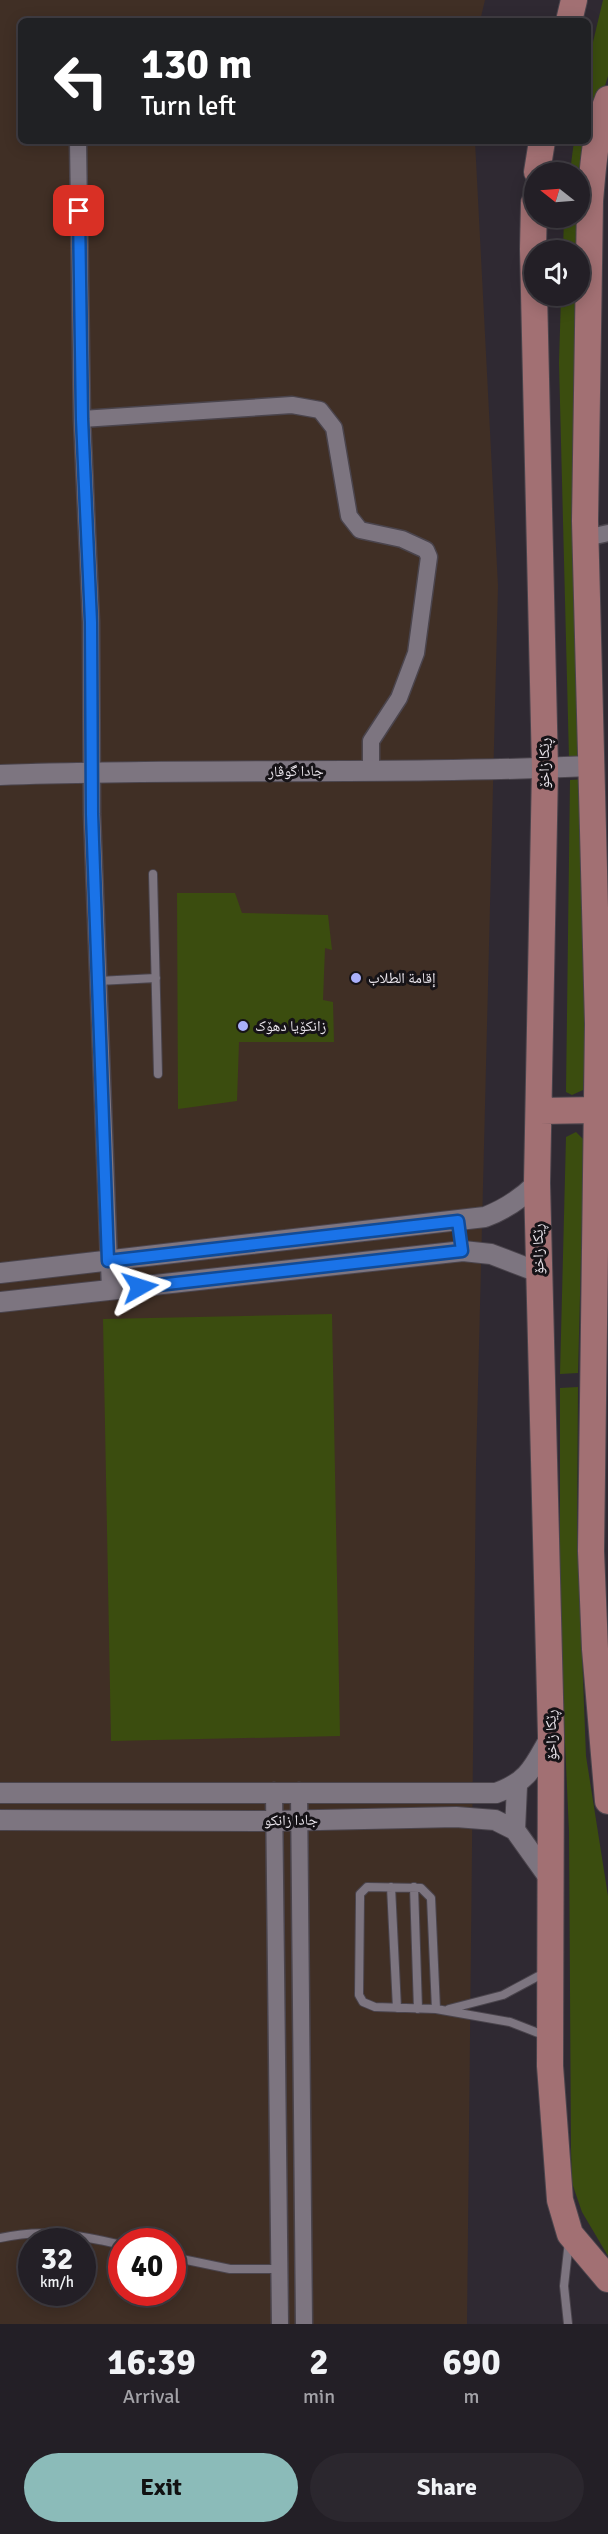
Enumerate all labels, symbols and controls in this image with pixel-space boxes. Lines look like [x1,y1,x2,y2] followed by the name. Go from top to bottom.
[141,39,252,90] text: 130 m
[42,42,120,120] icon: left
[141,90,236,123] text: Turn left
[524,162,590,228] north arrow
[524,162,590,306] map controls
[53,185,104,236] pin
[62,194,95,227] icon: arrive
[524,240,590,306] button: sound
[535,737,556,788] street label: ڕێکا زاخۆ
[267,762,324,781] street label: جادا گوڤار
[368,969,436,988] place label: إقامة الطلاب
[349,971,363,985] marker: إقامة الطلاب
[255,1017,327,1035] place label: زانکۆیا دهۆک
[236,1019,250,1033] marker: زانکۆیا دهۆک
[529,1223,551,1275] street label: ڕێکا زاخۆ
[108,1255,172,1319] position arrow
[542,1709,564,1761] street label: ڕێکا زاخۆ
[264,1811,319,1829] street label: جادا زانکو
[108,2228,186,2306] speed limit sign: 40
[41,2241,73,2278] text: 32
[40,2273,74,2291] text: km/h
[107,2340,196,2385] text: 16:39
[309,2340,329,2385] text: 2
[442,2340,501,2385] text: 690
[123,2384,180,2409] text: Arrival
[303,2384,335,2409] text: min
[464,2384,480,2409] text: m
[24,2453,298,2522] button: Exit
[310,2453,584,2522] button: Share

